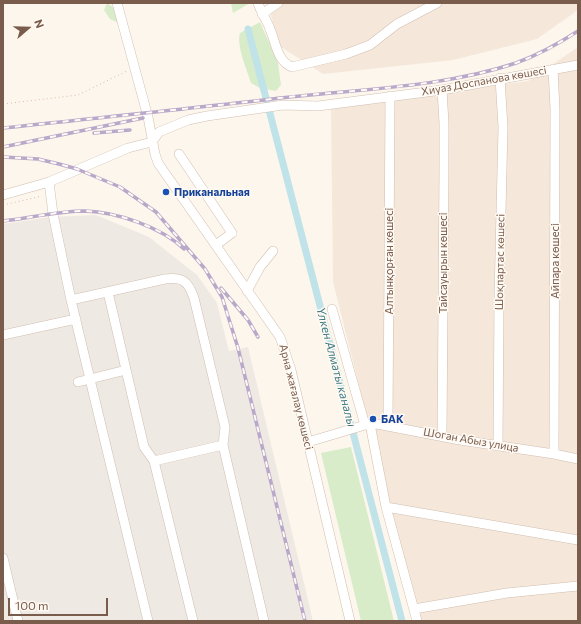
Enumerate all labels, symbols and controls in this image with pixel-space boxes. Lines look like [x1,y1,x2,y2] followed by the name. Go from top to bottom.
[8,8,48,48] north arrow
[32,18,47,30] text: N
[420,63,548,99] street label: Хиуаз Доспанова көшесі
[174,185,250,199] place label: Приканальная
[161,187,171,197] marker: Приканальная
[382,208,396,314] street label: Алтынқорған көшесі
[436,213,450,313] street label: Тайсауырын көшесі
[493,214,507,310] street label: Шоқпартас көшесі
[548,223,562,299] street label: Айпара көшесі
[313,306,359,428] water label: Үлкен Алматы каналы
[277,343,315,451] street label: Арна жағалау көшесі
[381,412,404,426] place label: БАК
[368,414,378,424] marker: БАК
[422,425,520,455] street label: Шоган Абыз улица
[10,590,110,616] scale bar
[15,598,49,612] text: 100 m

